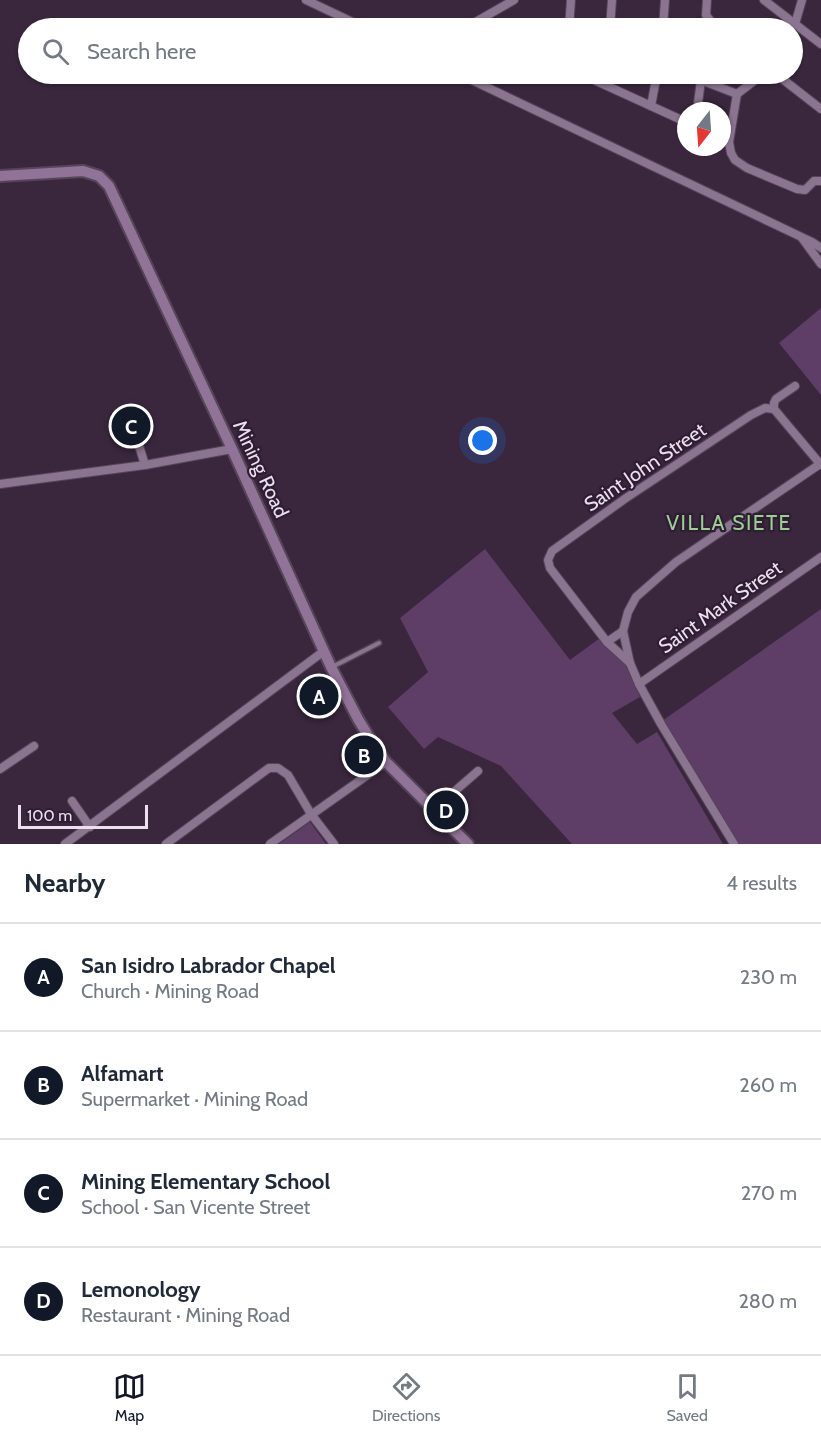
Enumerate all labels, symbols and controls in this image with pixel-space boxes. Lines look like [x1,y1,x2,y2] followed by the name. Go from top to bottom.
[18,18,803,84] search box
[39,35,72,68] icon: search
[87,38,196,65] text: Search here
[677,102,731,156] north arrow
[112,404,150,448] pin: C
[228,416,294,522] street label: Mining Road
[580,417,711,517] street label: Saint John Street
[468,426,497,455] your location
[666,510,792,535] district label: VILLA SIETE
[654,556,786,658] street label: Saint Mark Street
[300,674,338,718] pin: A
[344,732,384,777] pin: B
[426,788,466,832] pin: D
[18,802,148,830] scale bar
[27,806,72,825] text: 100 m
[24,867,105,899] text: Nearby
[726,871,797,895] text: 4 results
[81,952,336,979] text: San Isidro Labrador Chapel
[37,965,50,989] text: A
[740,965,797,989] text: 230 m
[81,979,259,1003] text: Church · Mining Road
[81,1060,164,1087] text: Alfamart
[37,1073,50,1097] text: B
[739,1073,797,1097] text: 260 m
[81,1087,308,1111] text: Supermarket · Mining Road
[81,1168,330,1195] text: Mining Elementary School
[37,1181,50,1205] text: C
[741,1181,797,1205] text: 270 m
[81,1195,310,1219] text: School · San Vicente Street
[81,1276,201,1303] text: Lemonology
[36,1289,51,1313] text: D
[738,1289,797,1313] text: 280 m
[81,1303,290,1327] text: Restaurant · Mining Road
[113,1370,146,1425] tab: Map
[372,1370,440,1425] tab: Directions
[666,1370,708,1425] tab: Saved

